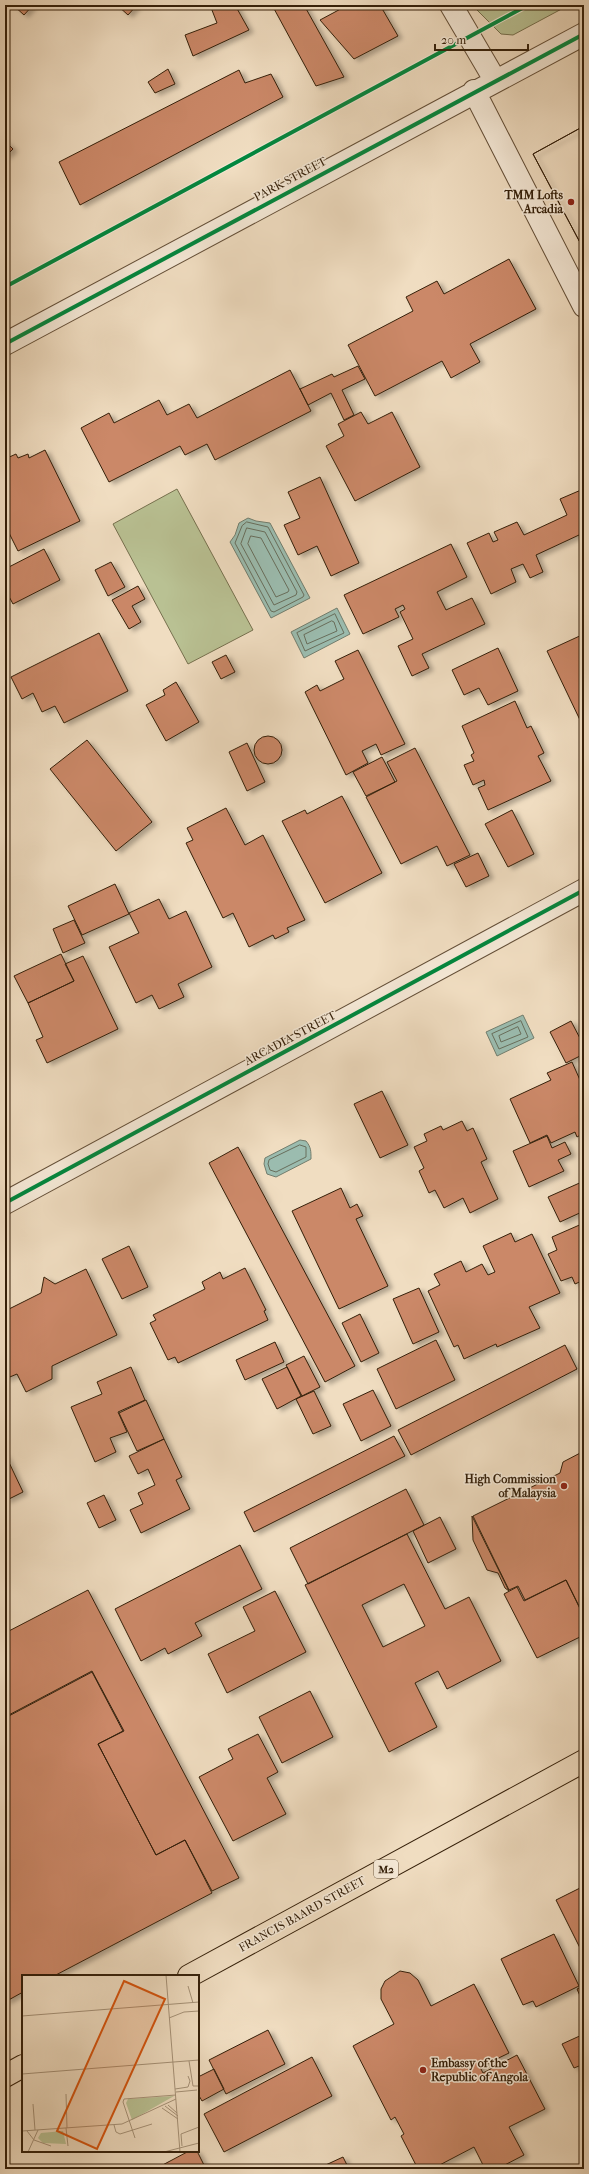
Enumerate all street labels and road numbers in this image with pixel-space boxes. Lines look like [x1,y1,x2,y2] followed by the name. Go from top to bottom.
[251,154,330,204] street label: PARK STREET
[241,1008,339,1069] street label: ARCADIA STREET
[374,1860,398,1878] road number: M2
[236,1873,369,1955] street label: FRANCIS BAARD STREET

